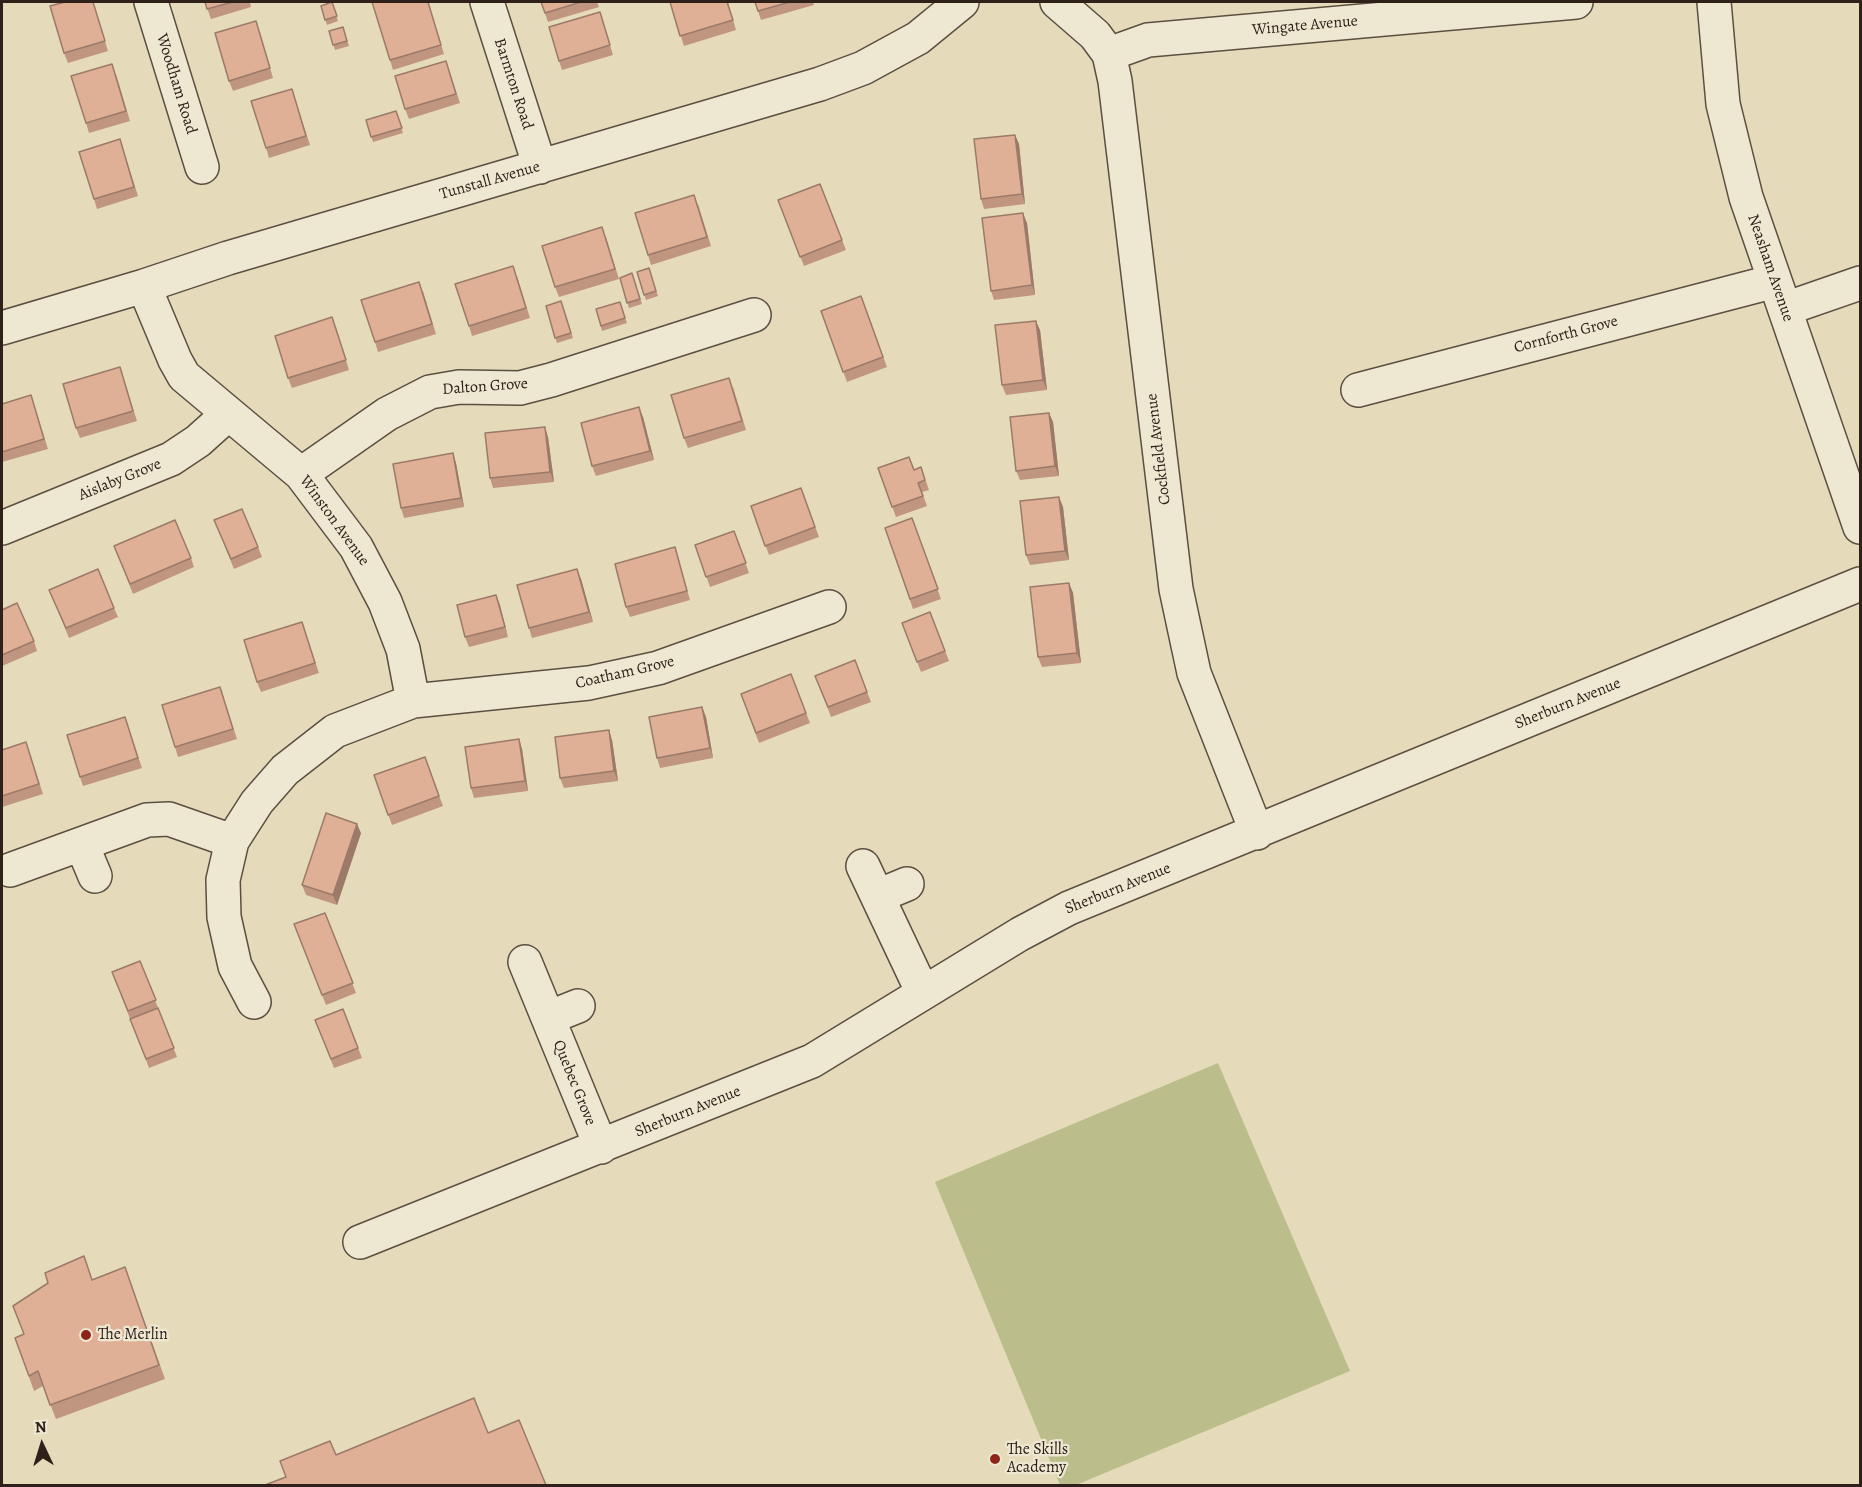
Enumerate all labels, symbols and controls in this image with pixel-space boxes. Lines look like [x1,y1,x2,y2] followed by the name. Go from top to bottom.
[1251,12,1359,40] street label: Wingate Avenue
[152,31,200,137] street label: Woodham Road
[489,36,537,132] street label: Barmton Road
[438,158,542,204] street label: Tunstall Avenue
[1743,212,1797,324] street label: Neasham Avenue
[1512,312,1620,358] street label: Cornforth Grove
[442,374,528,400] street label: Dalton Grove
[1143,392,1175,506] street label: Cockfield Avenue
[76,455,164,505] street label: Aislaby Grove
[295,472,373,570] street label: Winston Avenue
[574,652,676,694] street label: Coatham Grove
[1512,674,1624,734] street label: Sherburn Avenue
[1062,859,1174,919] street label: Sherburn Avenue
[548,1038,600,1128] street label: Quebec Grove
[632,1082,744,1142] street label: Sherburn Avenue
[98,1325,168,1345] place label: The Merlin
[79,1328,93,1342] marker: The Merlin
[12,1415,72,1475] north arrow
[34,1416,47,1438] text: N
[1007,1440,1068,1478] place label: The Skills Academy
[988,1452,1002,1466] marker: The Skills Academy

